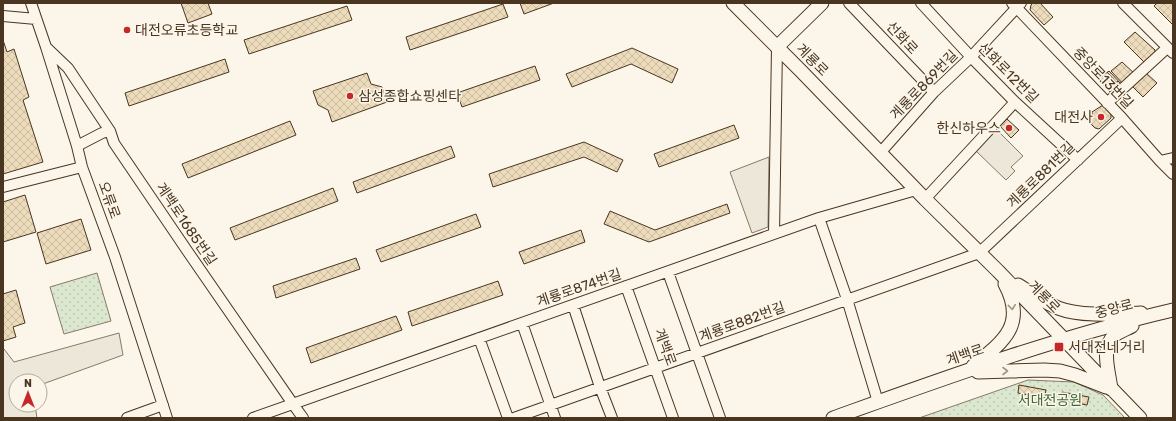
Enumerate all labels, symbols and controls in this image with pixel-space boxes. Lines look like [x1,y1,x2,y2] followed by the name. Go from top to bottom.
[883,18,921,58] street label: 선화로
[135,22,238,39] place label: 대전오류초등학교
[122,25,132,35] marker: 대전오류초등학교
[974,39,1042,107] street label: 선화로12번길
[792,40,832,80] street label: 계룡로
[1070,44,1136,112] street label: 중앙로13번길
[887,47,961,123] street label: 계룡로869번길
[358,88,461,105] place label: 삼성종합쇼핑센타
[345,91,355,101] marker: 삼성종합쇼핑센타
[1054,109,1093,126] place label: 대전사
[1096,112,1106,122] marker: 대전사
[937,120,1001,137] place label: 한신하우스
[1004,123,1014,133] marker: 한신하우스
[1003,138,1079,212] street label: 계룡로881번길
[94,179,124,221] street label: 오류로
[152,179,220,269] street label: 계백로1685번길
[534,266,624,310] street label: 계룡로874번길
[1024,277,1064,317] street label: 계룡로
[1093,296,1135,322] street label: 중앙로
[697,299,787,345] street label: 계룡로882번길
[1008,304,1017,310] one-way arrow
[650,326,680,368] street label: 계백로
[1068,339,1145,356] place label: 서대전네거리
[944,341,986,369] street label: 계백로
[1053,341,1065,353] marker: 서대전네거리
[1002,367,1008,375] one-way arrow
[8,373,48,413] north arrow
[24,377,32,390] text: N
[1018,392,1082,409] park label: 서대전공원

